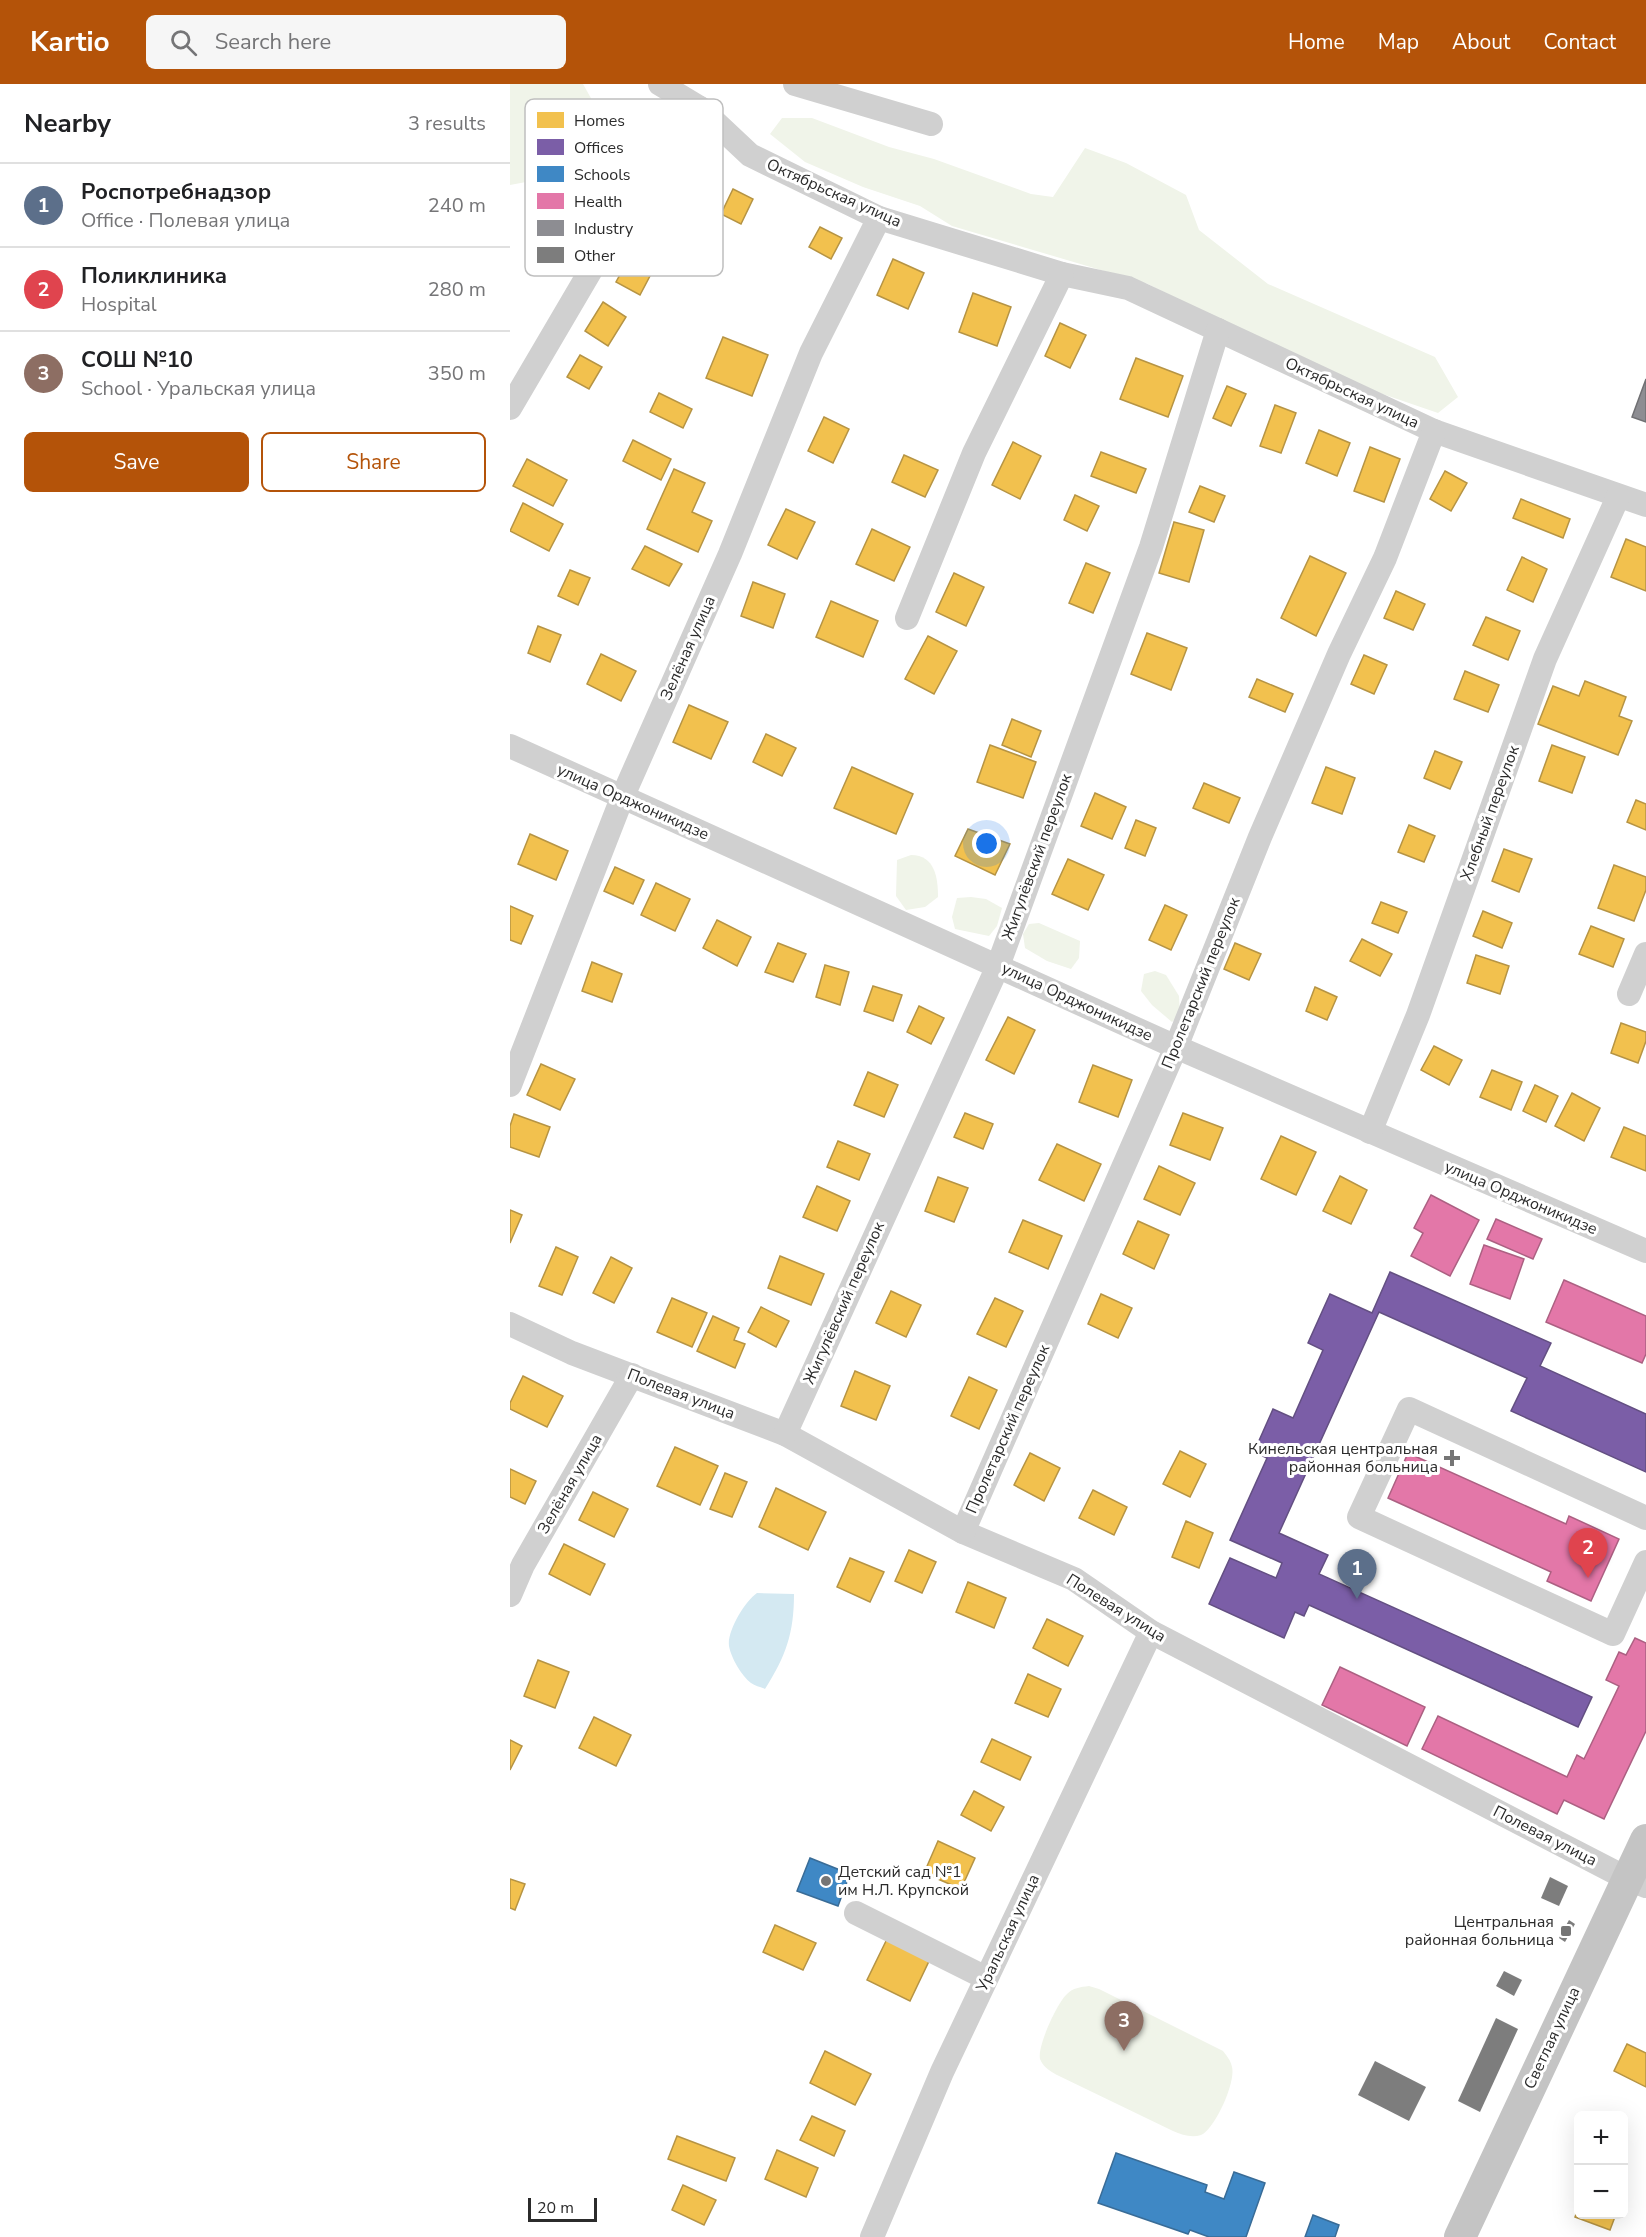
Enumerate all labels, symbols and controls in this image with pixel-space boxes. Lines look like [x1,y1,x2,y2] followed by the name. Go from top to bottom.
[146,15,566,69] search box
[30,23,110,61] text: Kartio
[167,26,200,59] icon: search
[215,27,331,57] text: Search here
[1288,28,1345,56] text: Home
[1378,28,1419,56] text: Map
[1452,28,1510,56] text: About
[1543,28,1616,56] text: Contact
[525,99,723,276] legend
[24,106,111,141] text: Nearby
[408,110,486,137] text: 3 results
[574,110,625,132] text: Homes
[574,137,624,159] text: Offices
[763,153,905,233] street label: Октябрьская улица
[574,164,630,186] text: Schools
[81,177,271,207] text: Роспотребнадзор
[574,191,622,213] text: Health
[38,192,50,219] text: 1
[428,192,486,219] text: 240 m
[81,207,290,234] text: Office · Полевая улица
[574,218,634,240] text: Industry
[574,245,615,267] text: Other
[81,261,227,291] text: Поликлиника
[38,276,50,303] text: 2
[428,276,486,303] text: 280 m
[81,291,157,318] text: Hospital
[81,345,193,375] text: СОШ №10
[1281,352,1423,434] street label: Октябрьская улица
[38,360,50,387] text: 3
[428,360,486,387] text: 350 m
[81,375,316,402] text: School · Уральская улица
[24,432,249,492] button: Save
[261,432,486,492] button: Share
[655,592,721,704] street label: Зелёная улица
[1455,742,1525,884] street label: Хлебный переулок
[554,759,712,845] street label: улица Орджоникидзе
[997,770,1078,943] street label: Жигулёвский переулок
[972,829,1001,858] your location
[1157,894,1246,1072] street label: Пролетарский переулок
[998,957,1156,1047] street label: улица Орджоникидзе
[1441,1156,1601,1240] street label: улица Орджоникидзе
[798,1218,890,1388] street label: Жигулёвский переулок
[961,1340,1055,1517] street label: Пролетарский переулок
[624,1363,738,1425] street label: Полевая улица
[532,1430,608,1538] street label: Зелёная улица
[1248,1438,1438,1478] place label: Кинельская центральная районная больница
[1443,1449,1461,1467] marker: Кинельская центральная районная больница
[1568,1528,1608,1578] pin: 2
[1338,1550,1376,1599] pin: 1
[1062,1569,1170,1647] street label: Полевая улица
[1489,1800,1601,1872] street label: Полевая улица
[838,1861,969,1901] place label: Детский сад №1 им Н.Л. Крупской
[971,1871,1045,1996] street label: Уральская улица
[819,1874,833,1888] marker: Детский сад №1 им Н.Л. Крупской
[1405,1911,1554,1951] place label: Центральная районная больница
[1559,1924,1573,1938] marker: Центральная районная больница
[1519,1983,1585,2093] street label: Светлая улица
[1104,2002,1144,2051] pin: 3
[1574,2111,1628,2219] map controls
[1574,2111,1628,2165] button: +
[1574,2165,1628,2219] button: −
[528,2195,597,2222] scale bar
[537,2197,574,2219] text: 20 m

